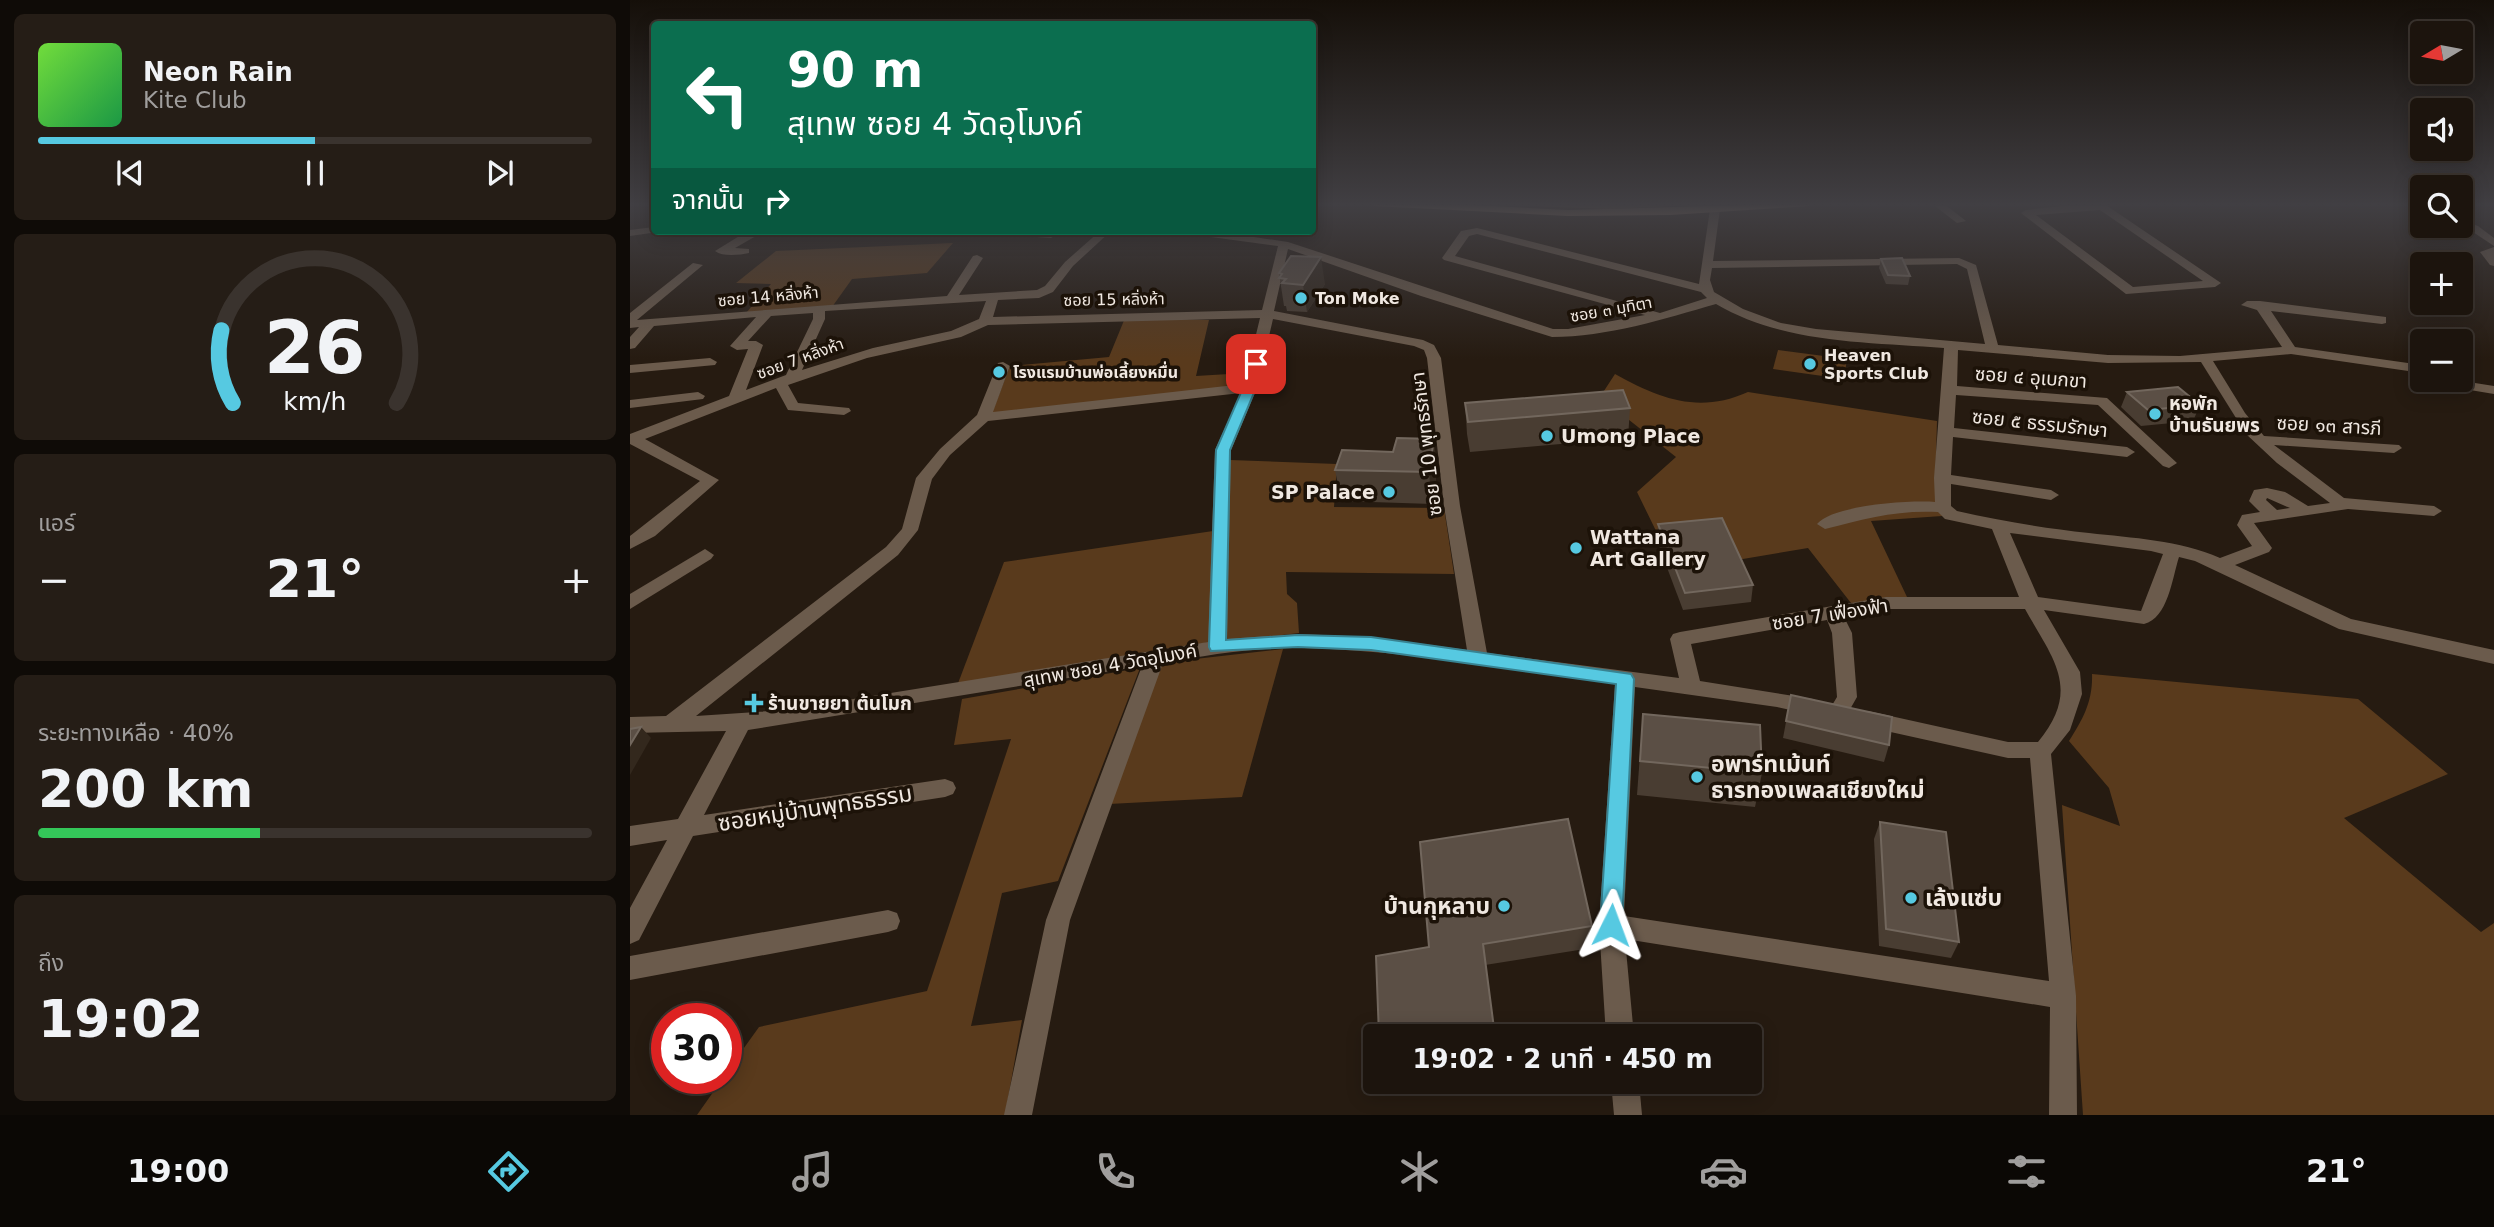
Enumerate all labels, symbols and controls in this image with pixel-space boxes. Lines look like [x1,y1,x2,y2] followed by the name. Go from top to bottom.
[2410,21,2473,84] north arrow
[2410,21,2473,392] map controls
[787,42,923,99] text: 90 m
[672,49,763,140] icon: left
[143,57,293,87] text: Neon Rain
[143,87,247,113] text: Kite Club
[2410,98,2473,161] button: sound
[787,105,1083,143] text: สุเทพ ซอย 4 วัดอุโมงค์
[111,154,149,192] icon: previous
[296,154,334,192] icon: pause
[481,154,519,192] icon: next
[2410,175,2473,238] button: search
[758,182,796,220] icon: right
[672,185,744,215] text: จากนั้น
[2410,252,2473,315] button: +
[717,282,819,310] street label: ซอย 14 หลิ่งห้า
[1063,288,1165,310] street label: ซอย 15 หลิ่งห้า
[1315,289,1400,308] place label: Ton Moke
[1293,290,1309,306] marker: Ton Moke
[1569,293,1654,326] street label: ซอย ๓ มุทิตา
[264,306,366,391] text: 26
[2410,329,2473,392] button: −
[754,333,846,383] street label: ซอย 7 หลิ่งห้า
[1226,334,1286,394] pin
[1237,345,1275,383] icon: arrive
[1824,346,1929,383] place label: Heaven Sports Club
[1802,356,1818,372] marker: Heaven Sports Club
[1013,361,1178,382] place label: โรงแรมบ้านพ่อเลี้ยงหมื่น
[1974,362,2088,393] street label: ซอย ๔ อุเบกขา
[991,364,1007,380] marker: โรงแรมบ้านพ่อเลี้ยงหมื่น
[1406,371,1447,517] street label: ซอย 10 พุทธรักษา
[283,387,347,416] text: km/h
[2169,392,2260,436] place label: หอพัก บ้านธันยพร
[1971,405,2109,441] street label: ซอย ๕ ธรรมรักษา
[2147,406,2163,422] marker: หอพัก บ้านธันยพร
[2276,411,2382,439] street label: ซอย ๑๓ สารภี
[1561,425,1700,447] place label: Umong Place
[1539,428,1555,444] marker: Umong Place
[1271,481,1375,503] place label: SP Palace
[1381,484,1397,500] marker: SP Palace
[38,510,75,536] text: แอร์
[1590,526,1706,570] place label: Wattana Art Gallery
[1568,540,1584,556] marker: Wattana Art Gallery
[266,549,364,609] text: 21°
[38,558,70,602] text: −
[560,558,592,602] text: +
[1770,592,1889,634] street label: ซอย 7 เฟื่องฟ้า
[1022,639,1199,692] street label: สุเทพ ซอย 4 วัดอุโมงค์
[768,692,912,714] place label: ร้านขายยา ต้นโมก
[746,695,762,711] marker: ร้านขายยา ต้นโมก
[38,720,234,746] text: ระยะทางเหลือ · 40%
[1711,751,1925,803] place label: อพาร์ทเม้นท์ ธารทองเพลสเชียงใหม่
[38,759,253,819] text: 200 km
[1689,769,1705,785] marker: อพาร์ทเม้นท์ ธารทองเพลสเชียงใหม่
[716,780,914,838] street label: ซอยหมู่บ้านพุทธธรรม
[1925,885,2002,911] place label: เล้งแซ่บ
[1574,888,1648,962] position arrow
[1903,890,1919,906] marker: เล้งแซ่บ
[1384,893,1490,920] place label: บ้านกุหลาบ
[1496,898,1512,914] marker: บ้านกุหลาบ
[38,950,64,976] text: ถึง
[38,989,204,1049] text: 19:02
[651,1003,742,1094] speed limit sign: 30
[1412,1044,1713,1074] text: 19:02 · 2 นาที · 450 m
[484,1147,533,1196] icon: directions
[788,1147,837,1196] icon: music
[1091,1147,1140,1196] icon: phone
[1395,1147,1444,1196] icon: climate
[1699,1147,1748,1196] icon: car
[2002,1147,2051,1196] icon: filters
[127,1152,229,1190] text: 19:00
[2306,1152,2367,1190] text: 21°

